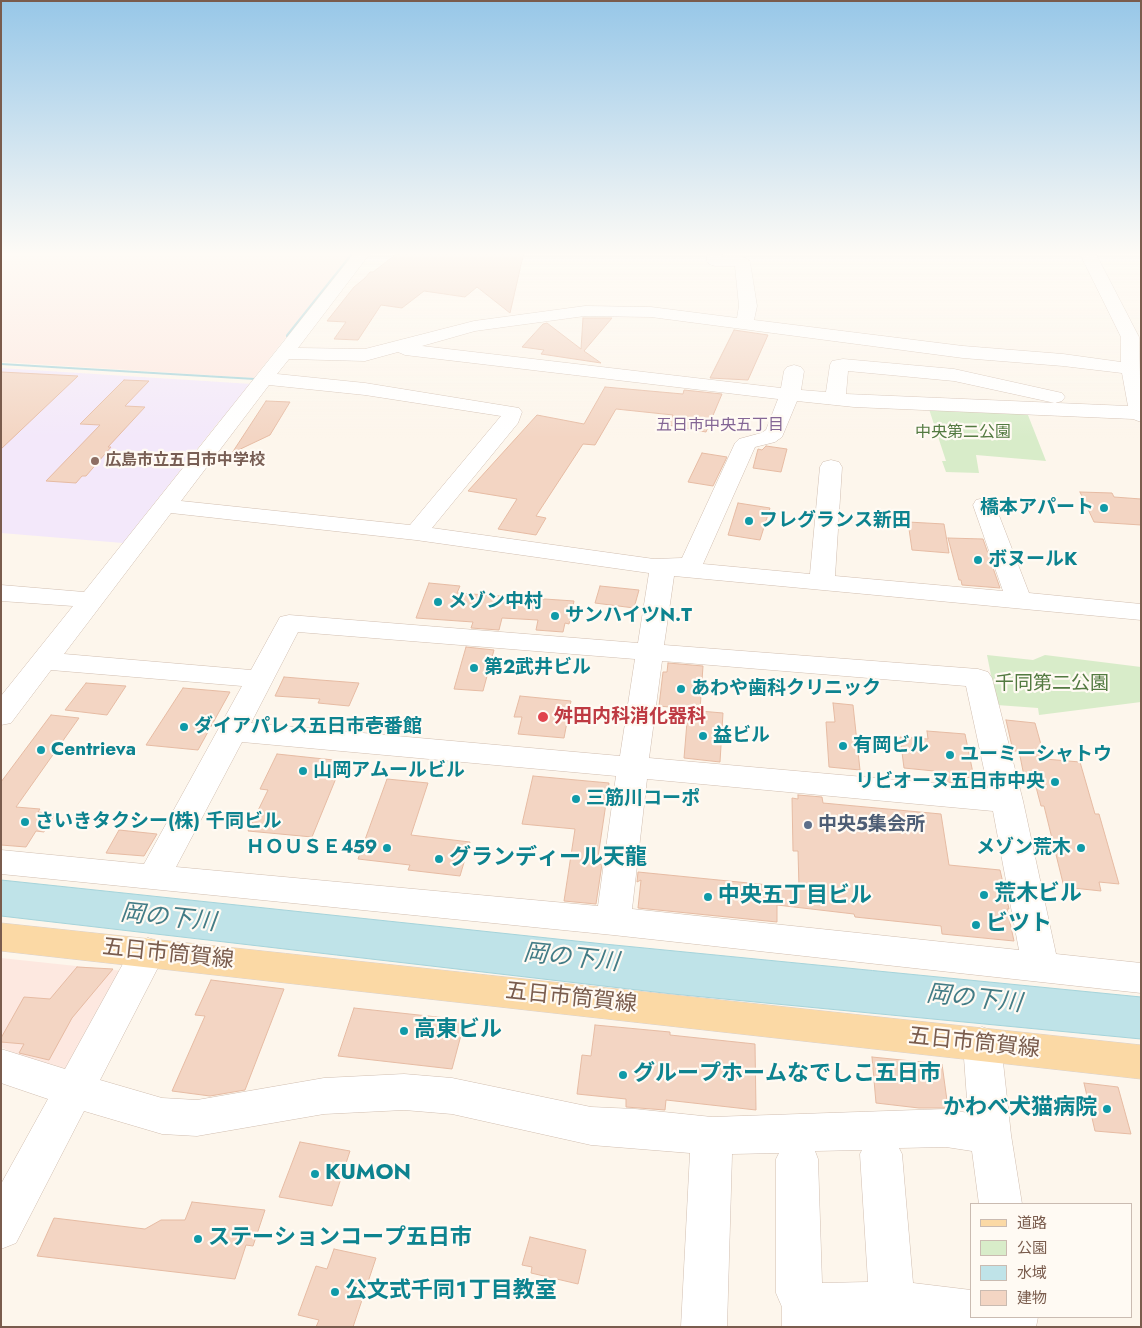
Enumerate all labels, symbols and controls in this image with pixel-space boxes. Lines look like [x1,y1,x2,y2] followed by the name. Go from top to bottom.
[656,416,784,436] district label: 五日市中央五丁目
[915,423,1011,443] park label: 中央第二公園
[105,451,265,471] place label: 広島市立五日市中学校
[89,455,101,467] marker: 広島市立五日市中学校
[980,497,1094,519] place label: 橋本アパート
[1098,502,1110,514] marker: 橋本アパート
[759,510,911,532] place label: フレグランス新田
[743,515,755,527] marker: フレグランス新田
[988,549,1077,571] place label: ボヌールK
[972,554,984,566] marker: ボヌールK
[448,591,543,613] place label: メゾン中村
[432,596,444,608] marker: メゾン中村
[565,605,692,627] place label: サンハイツN.T
[549,610,561,622] marker: サンハイツN.T
[484,657,591,679] place label: 第２武井ビル
[468,662,480,674] marker: 第２武井ビル
[995,673,1109,695] park label: 千同第二公園
[691,678,881,700] place label: あわや歯科クリニック
[675,683,687,695] marker: あわや歯科クリニック
[554,706,706,728] place label: 舛田内科消化器科
[536,710,550,724] marker: 舛田内科消化器科
[194,716,422,738] place label: ダイアパレス五日市壱番館
[178,721,190,733] marker: ダイアパレス五日市壱番館
[713,725,770,747] place label: 益ビル
[697,730,709,742] marker: 益ビル
[853,735,929,757] place label: 有岡ビル
[51,739,136,761] place label: Centrieva
[837,740,849,752] marker: 有岡ビル
[35,744,47,756] marker: Centrieva
[960,744,1112,766] place label: ユーミーシャトウ
[944,749,956,761] marker: ユーミーシャトウ
[313,760,465,782] place label: 山岡アムールビル
[297,765,309,777] marker: 山岡アムールビル
[855,771,1045,793] place label: リビオーヌ五日市中央
[1049,776,1061,788] marker: リビオーヌ五日市中央
[586,788,700,810] place label: 三筋川コーポ
[570,793,582,805] marker: 三筋川コーポ
[35,811,282,833] place label: さいきタクシー(株) 千同ビル
[818,814,925,836] place label: 中央５集会所
[19,816,31,828] marker: さいきタクシー(株) 千同ビル
[802,819,814,831] marker: 中央５集会所
[246,837,377,859] place label: ＨＯＵＳＥ４５９
[976,837,1071,859] place label: メゾン荒木
[381,842,393,854] marker: ＨＯＵＳＥ４５９
[1075,842,1087,854] marker: メゾン荒木
[449,846,647,872] place label: グランディール天龍
[433,853,445,865] marker: グランディール天龍
[994,882,1082,908] place label: 荒木ビル
[718,884,872,910] place label: 中央五丁目ビル
[978,889,990,901] marker: 荒木ビル
[702,891,714,903] marker: 中央五丁目ビル
[119,900,217,938] water label: 岡の下川
[986,912,1052,938] place label: ビツト
[970,919,982,931] marker: ビツト
[101,935,235,975] street label: 五日市筒賀線
[522,940,620,978] water label: 岡の下川
[504,979,638,1019] street label: 五日市筒賀線
[925,981,1023,1019] water label: 岡の下川
[414,1018,502,1044] place label: 高東ビル
[907,1024,1041,1064] street label: 五日市筒賀線
[398,1025,410,1037] marker: 高東ビル
[633,1062,941,1088] place label: グループホームなでしこ五日市
[617,1069,629,1081] marker: グループホームなでしこ五日市
[943,1096,1097,1122] place label: かわべ犬猫病院
[1101,1103,1113,1115] marker: かわべ犬猫病院
[325,1161,411,1187] place label: KUMON
[309,1168,321,1180] marker: KUMON
[970,1203,1132,1318] legend
[1017,1212,1047,1234] text: 道路
[208,1226,472,1252] place label: ステーションコープ五日市
[192,1233,204,1245] marker: ステーションコープ五日市
[1017,1237,1047,1259] text: 公園
[1017,1262,1047,1284] text: 水域
[345,1279,557,1305] place label: 公文式千同１丁目教室
[329,1286,341,1298] marker: 公文式千同１丁目教室
[1017,1287,1047,1309] text: 建物

